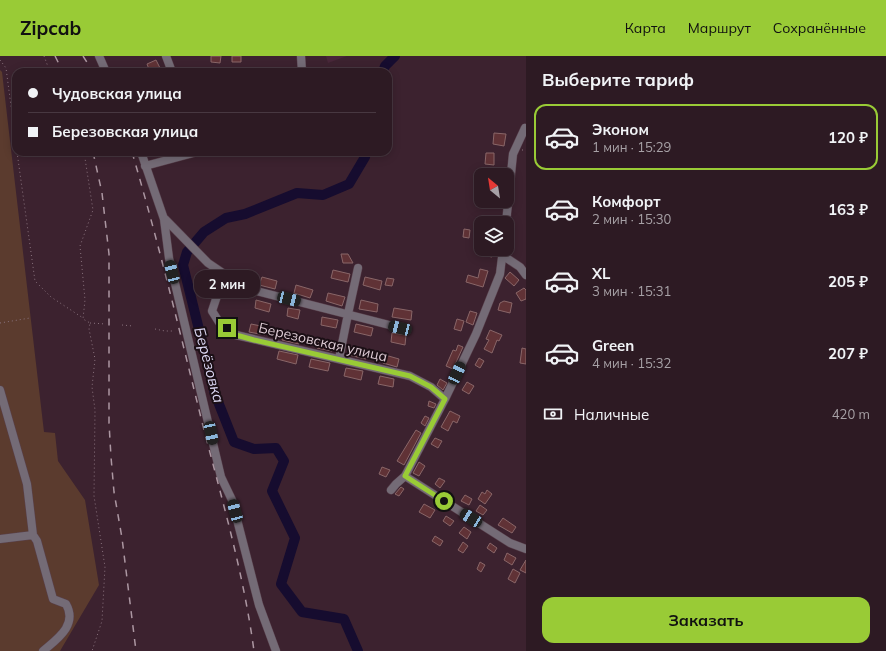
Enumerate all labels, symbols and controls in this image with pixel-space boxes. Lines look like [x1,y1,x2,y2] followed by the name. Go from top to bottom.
[20,16,81,40] text: Zipcab
[625,19,666,37] text: Карта
[688,19,751,37] text: Маршрут
[773,19,866,37] text: Сохранённые
[542,68,694,91] text: Выберите тариф
[52,84,182,103] text: Чудовская улица
[544,119,580,155] icon: car
[592,120,649,139] text: Эконом
[52,122,198,141] text: Березовская улица
[828,128,868,147] text: 120 ₽
[592,139,671,155] text: 1 мин · 15:29
[474,168,514,208] north arrow
[474,168,514,256] map controls
[544,191,580,227] icon: car
[592,192,661,211] text: Комфорт
[828,200,868,219] text: 163 ₽
[592,211,671,227] text: 2 мин · 15:30
[474,216,514,256] button: layers
[163,259,181,285] car
[544,263,580,299] icon: car
[592,264,610,283] text: XL
[194,270,260,298] callout: 2 мин
[828,272,868,291] text: 205 ₽
[209,276,245,292] text: 2 мин
[592,283,671,299] text: 3 мин · 15:31
[276,290,302,308] car
[257,318,389,366] street label: Березовская улица
[218,319,236,337] route end
[387,319,413,337] car
[190,325,229,405] water label: Берёзовка
[544,335,580,371] icon: car
[592,336,634,355] text: Green
[828,344,868,363] text: 207 ₽
[592,355,671,371] text: 4 мин · 15:32
[446,360,468,386] car
[542,403,564,425] icon: cash
[574,405,649,424] text: Наличные
[832,406,870,422] text: 420 m
[203,420,219,446] car
[435,492,453,510] route start
[226,498,244,524] car
[458,507,484,529] car
[542,597,870,643] button: Заказать

